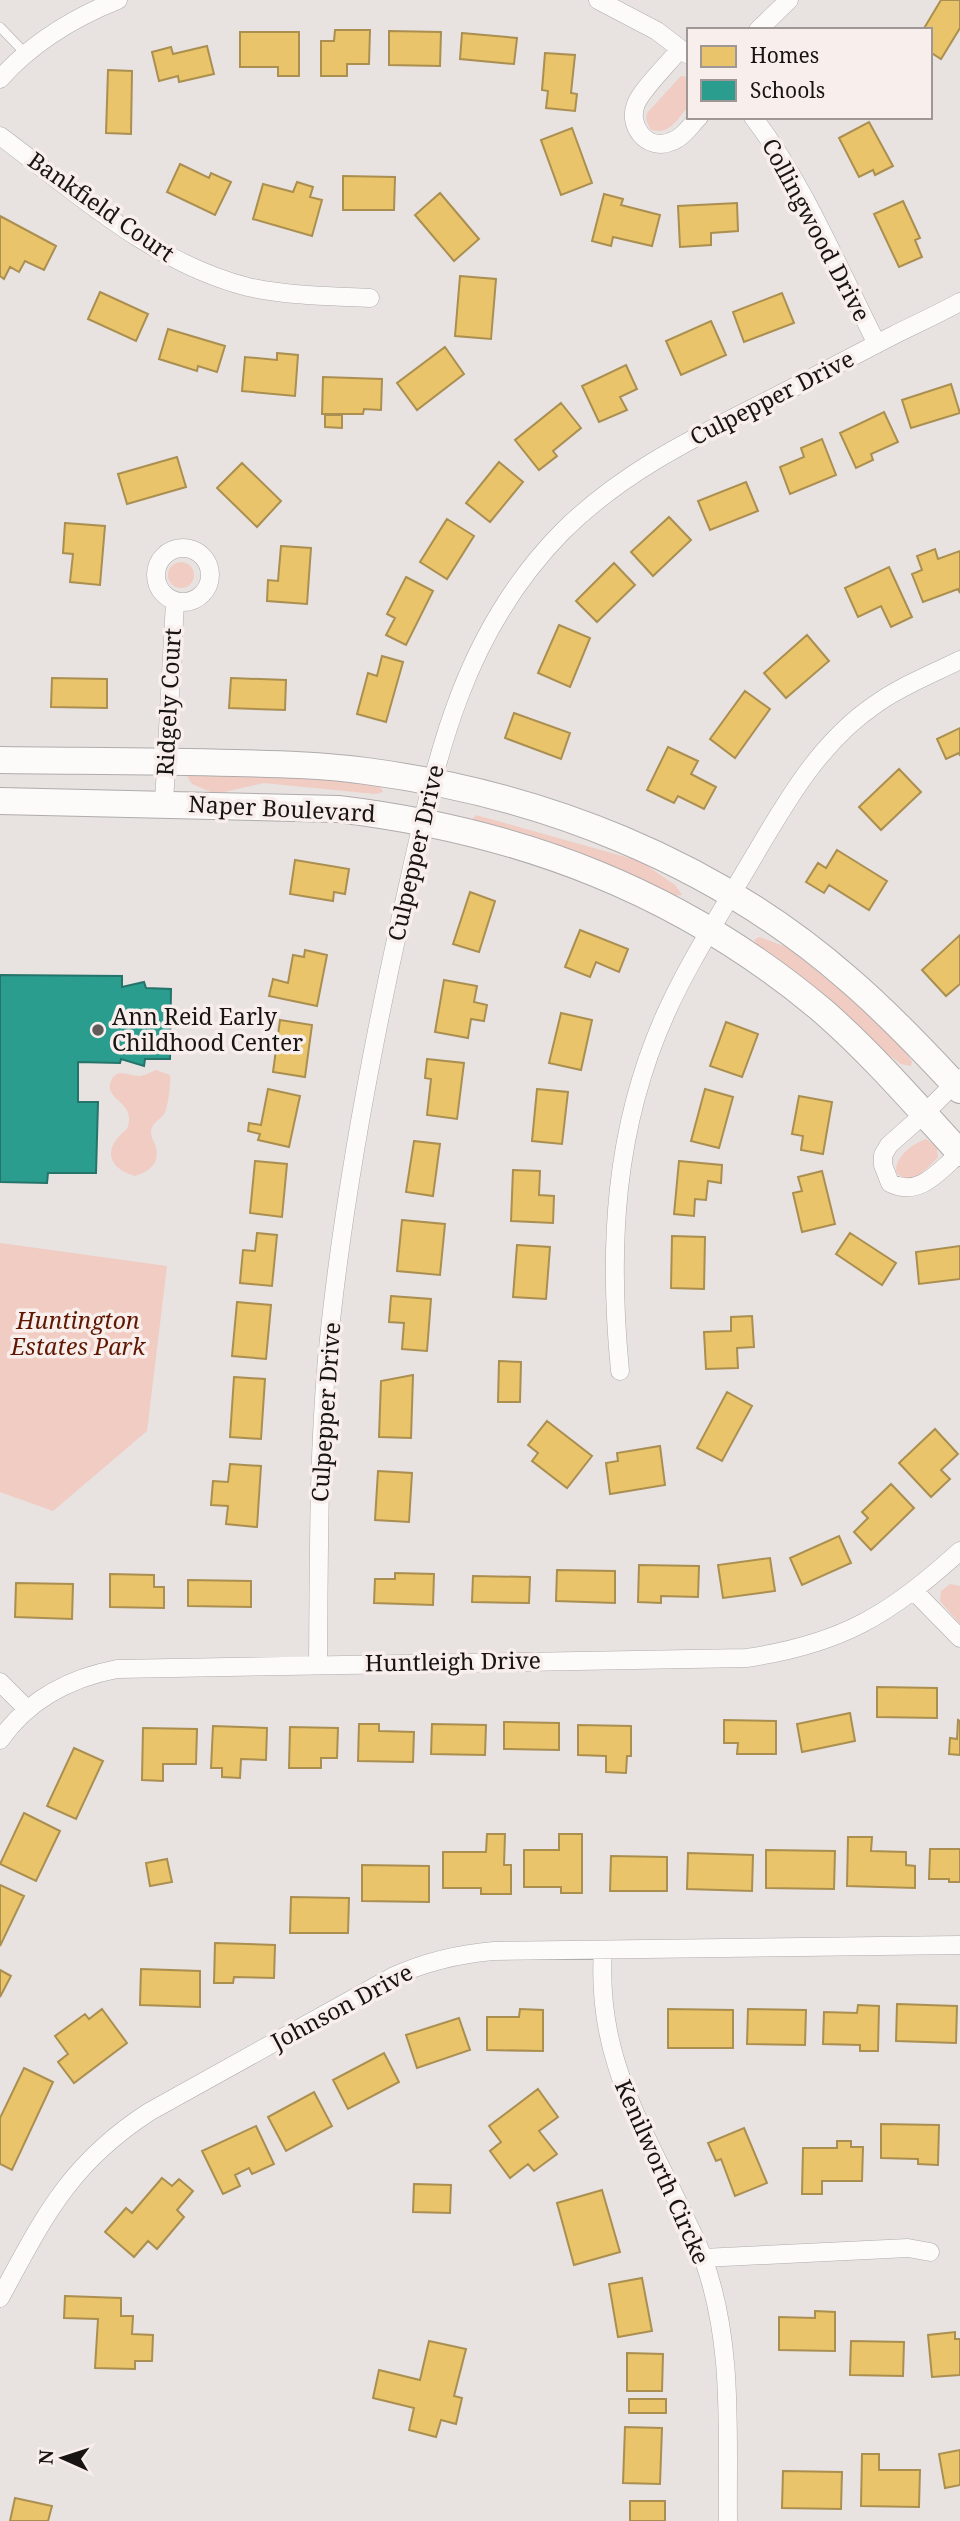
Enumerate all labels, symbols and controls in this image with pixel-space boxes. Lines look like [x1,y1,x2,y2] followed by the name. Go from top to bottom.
[687,28,932,119] legend
[750,41,819,69] text: Homes
[750,76,825,104] text: Schools
[755,132,879,327] street label: Collingwood Drive
[22,144,181,269] street label: Bankfield Court
[684,342,859,452] street label: Culpepper Drive
[148,627,188,777] street label: Ridgely Court
[379,761,451,944] street label: Culpepper Drive
[188,787,376,829] street label: Naper Boulevard
[112,1000,303,1058] place label: Ann Reid Early Childhood Center
[90,1022,106,1038] marker: Ann Reid Early Childhood Center
[10,1304,146,1362] park label: Huntington Estates Park
[303,1321,347,1503] street label: Culpepper Drive
[365,1643,541,1679] street label: Huntleigh Drive
[264,1955,418,2057] street label: Johnson Drive
[608,2074,718,2269] street label: Kenilworth Circke
[28,2423,98,2493] north arrow
[33,2449,59,2465] text: N

